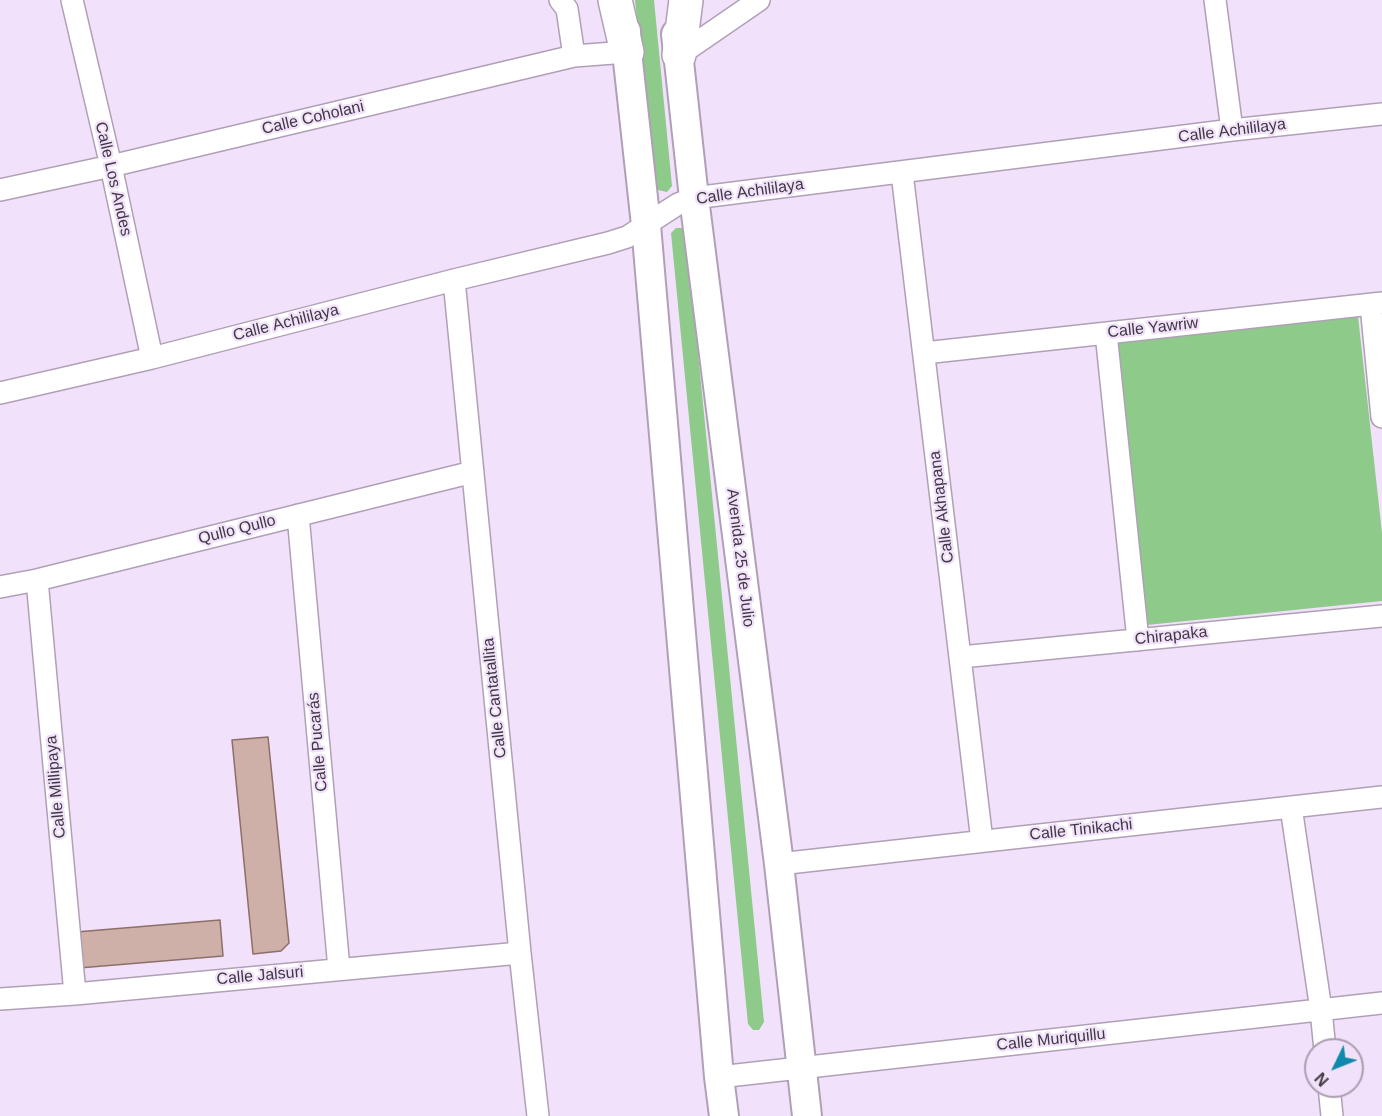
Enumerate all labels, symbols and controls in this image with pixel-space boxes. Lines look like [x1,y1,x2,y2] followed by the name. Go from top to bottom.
[260,97,366,139] street label: Calle Coholani
[1177,115,1287,147] street label: Calle Achililaya
[91,120,135,238] street label: Calle Los Andes
[695,175,805,209] street label: Calle Achililaya
[231,301,341,345] street label: Calle Achililaya
[1107,314,1199,342] street label: Calle Yawriw
[926,450,958,564] street label: Calle Akhapana
[722,488,758,628] street label: Avenida 25 de Julio
[196,511,278,549] street label: Qullo Qullo
[1134,623,1208,649] street label: Chirapaka
[479,637,511,759] street label: Calle Cantatallita
[304,692,332,792] street label: Calle Pucarás
[42,735,70,839] street label: Calle Millipaya
[1029,815,1133,845] street label: Calle Tinikachi
[216,963,304,989] street label: Calle Jalsuri
[996,1025,1106,1055] street label: Calle Muriquillu
[1304,1038,1364,1098] north arrow
[1312,1069,1332,1089] text: N

